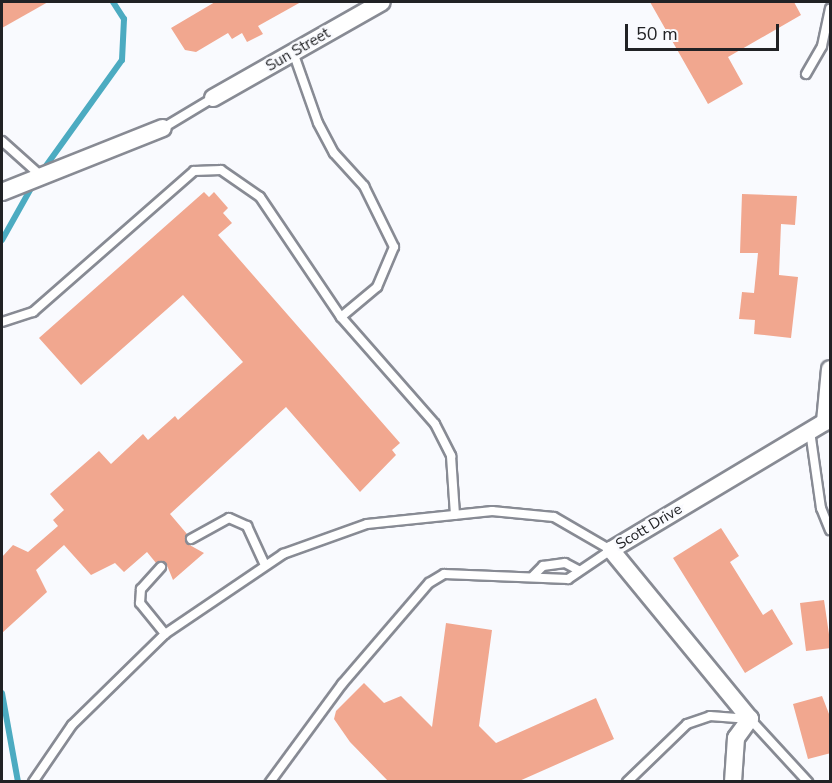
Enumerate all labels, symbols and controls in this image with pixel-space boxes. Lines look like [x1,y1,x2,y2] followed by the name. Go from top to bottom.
[628,12,782,50] scale bar
[636,22,678,46] text: 50 m
[263,24,333,76] street label: Sun Street
[613,500,685,554] street label: Scott Drive

